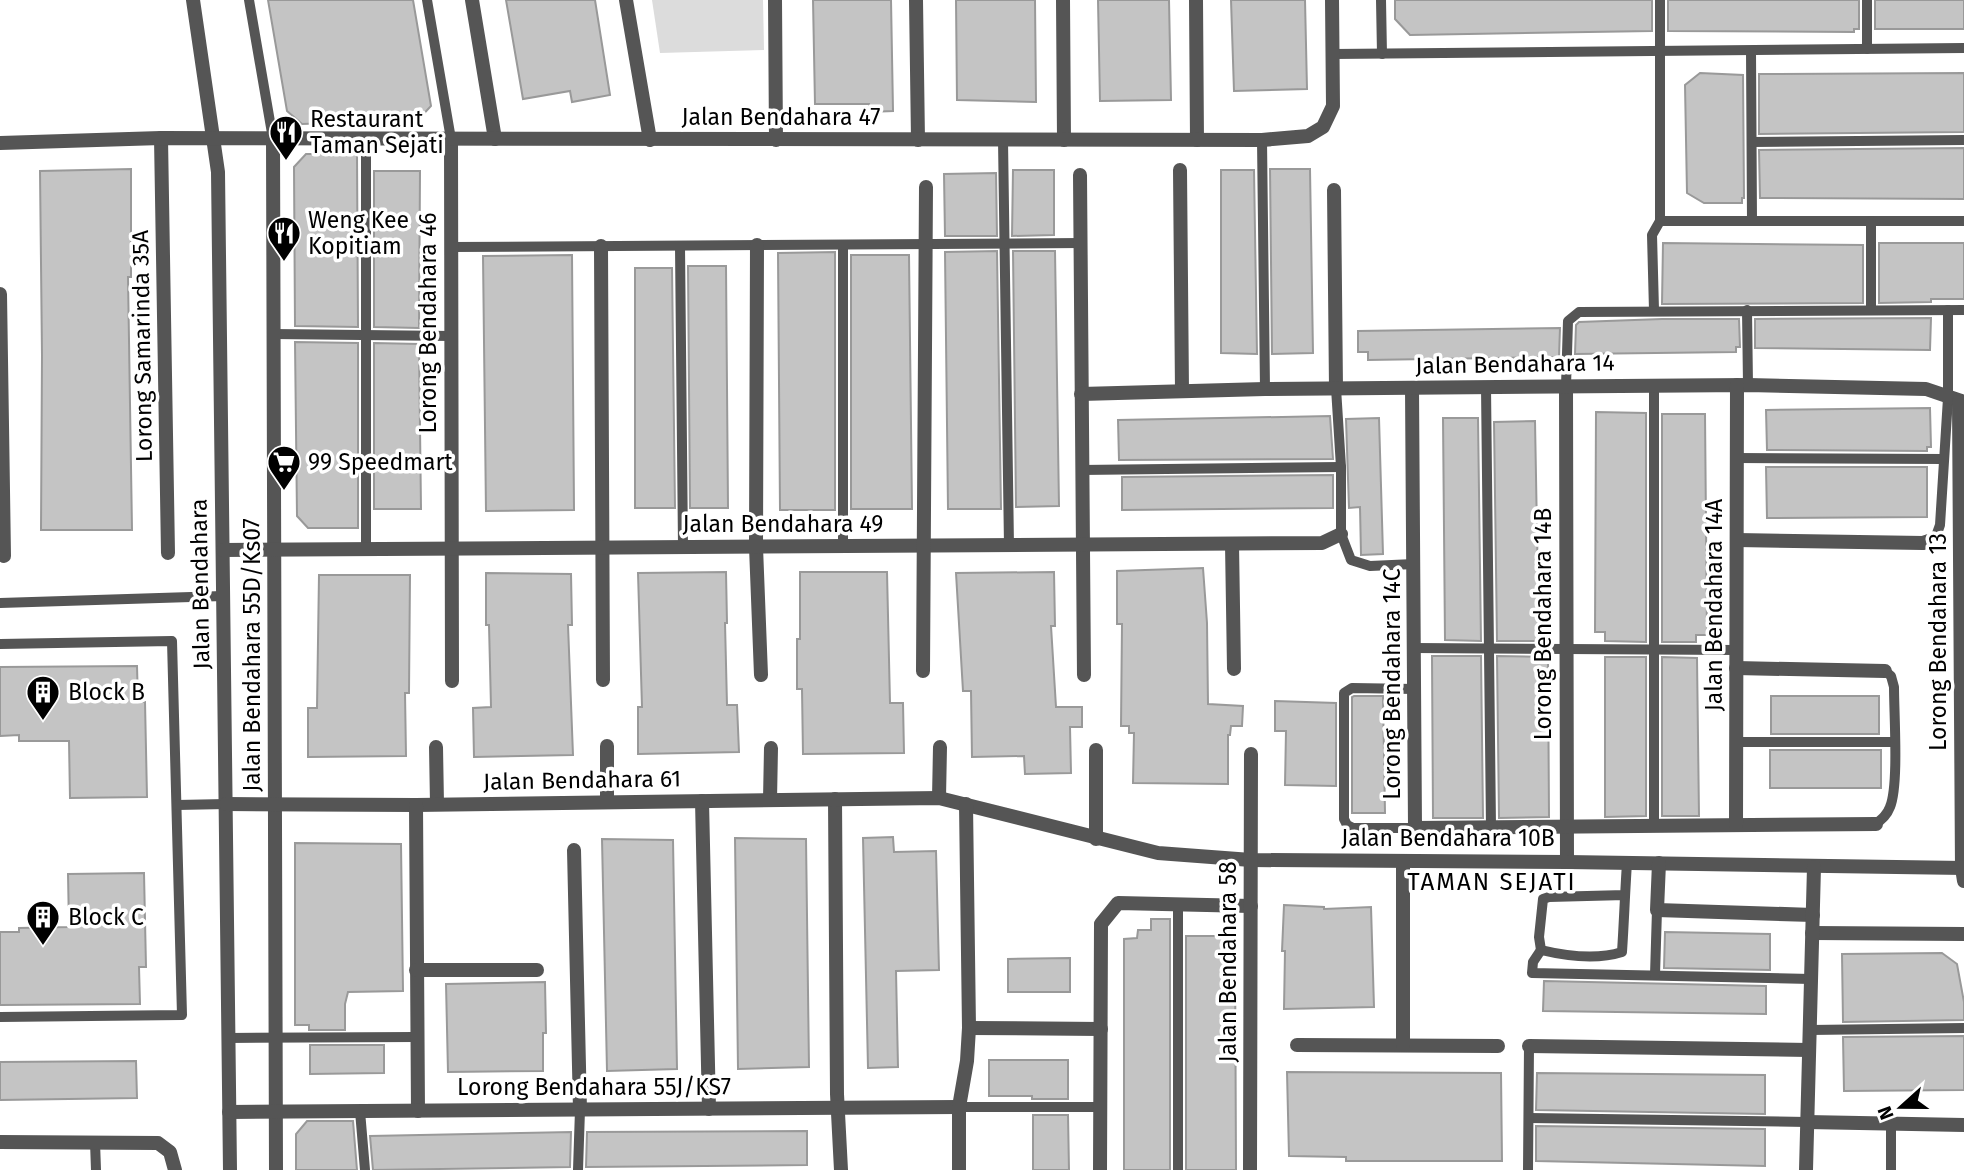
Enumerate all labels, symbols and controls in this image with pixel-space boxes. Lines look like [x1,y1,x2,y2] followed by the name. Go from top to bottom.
[682,103,880,131] street label: Jalan Bendahara 47
[310,105,444,159] place label: Restaurant Taman Sejati
[267,113,305,162] restaurant icon: Restaurant Taman Sejati
[308,206,409,260] place label: Weng Kee Kopitiam
[414,213,442,433] street label: Lorong Bendahara 46
[265,214,303,263] restaurant icon: Weng Kee Kopitiam
[126,229,158,462] street label: Lorong Samarinda 35A
[1415,348,1615,380] street label: Jalan Bendahara 14
[265,443,303,492] supermarket icon: 99 Speedmart
[308,448,453,476] place label: 99 Speedmart
[185,498,215,670] street label: Jalan Bendahara
[1700,498,1728,711] street label: Jalan Bendahara 14A
[1529,508,1557,740] street label: Lorong Bendahara 14B
[683,510,883,538] street label: Jalan Bendahara 49
[238,518,266,792] street label: Jalan Bendahara 55D/Ks07
[1924,533,1952,751] street label: Lorong Bendahara 13
[1378,568,1406,800] street label: Lorong Bendahara 14C
[24,673,62,722] building icon: Block B
[68,678,145,706] place label: Block B
[483,764,681,796] street label: Jalan Bendahara 61
[1341,824,1555,852] street label: Jalan Bendahara 10B
[1214,861,1242,1063] street label: Jalan Bendahara 58
[1407,868,1577,896] district label: TAMAN SEJATI
[24,898,62,947] building icon: Block C
[68,903,144,931] place label: Block C
[1866,1072,1936,1142] north arrow
[457,1073,731,1101] street label: Lorong Bendahara 55J/KS7
[1873,1103,1899,1123] text: N

